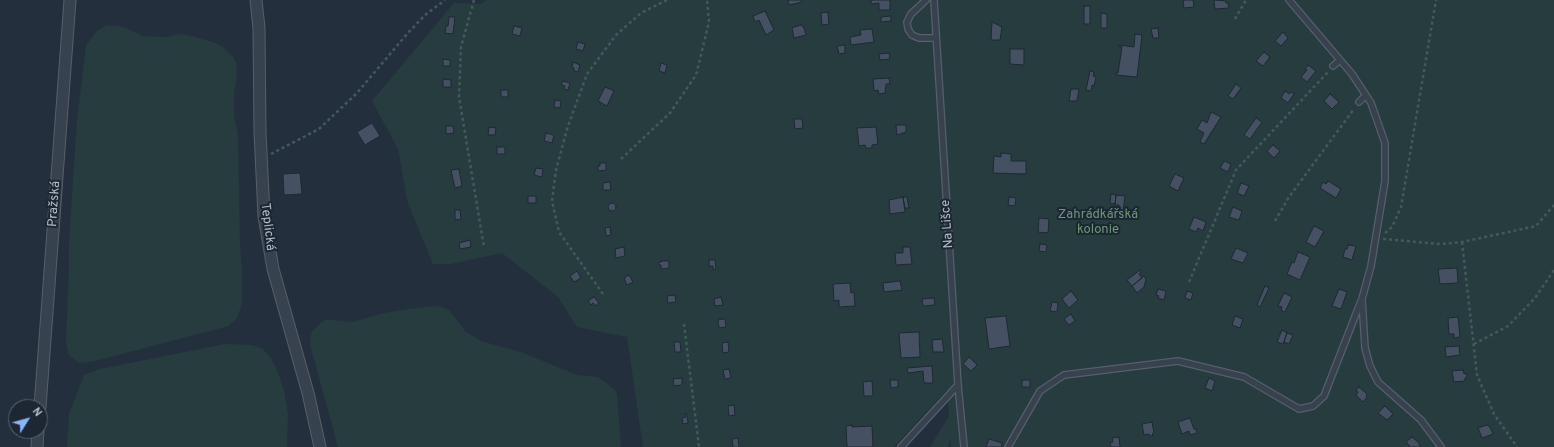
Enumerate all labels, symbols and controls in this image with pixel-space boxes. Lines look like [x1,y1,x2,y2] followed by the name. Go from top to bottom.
[46,180,64,228] street label: Pražská
[939,199,957,249] street label: Na Lišce
[256,202,278,252] street label: Teplická
[1058,207,1138,238] park label: Zahrádkářská kolonie
[8,399,48,439] north arrow
[29,405,45,420] text: N

